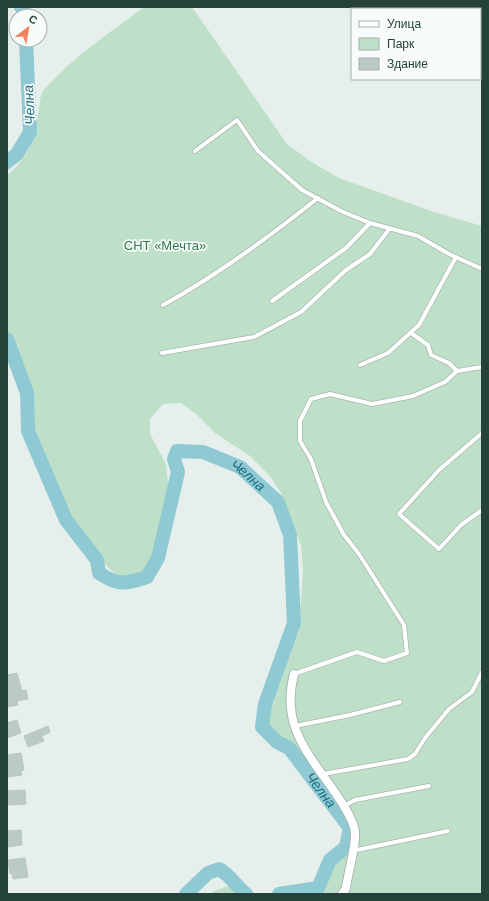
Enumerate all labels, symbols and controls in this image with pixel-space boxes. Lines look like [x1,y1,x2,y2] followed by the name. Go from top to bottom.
[8,8,48,48] north arrow
[351,8,481,80] legend
[27,12,40,27] text: С
[387,17,421,31] text: Улица
[387,37,415,51] text: Парк
[387,57,428,71] text: Здание
[20,84,38,125] water label: Челна
[124,238,206,253] park label: СНТ «Мечта»
[229,456,269,494] water label: Челна
[303,769,340,811] water label: Челна

